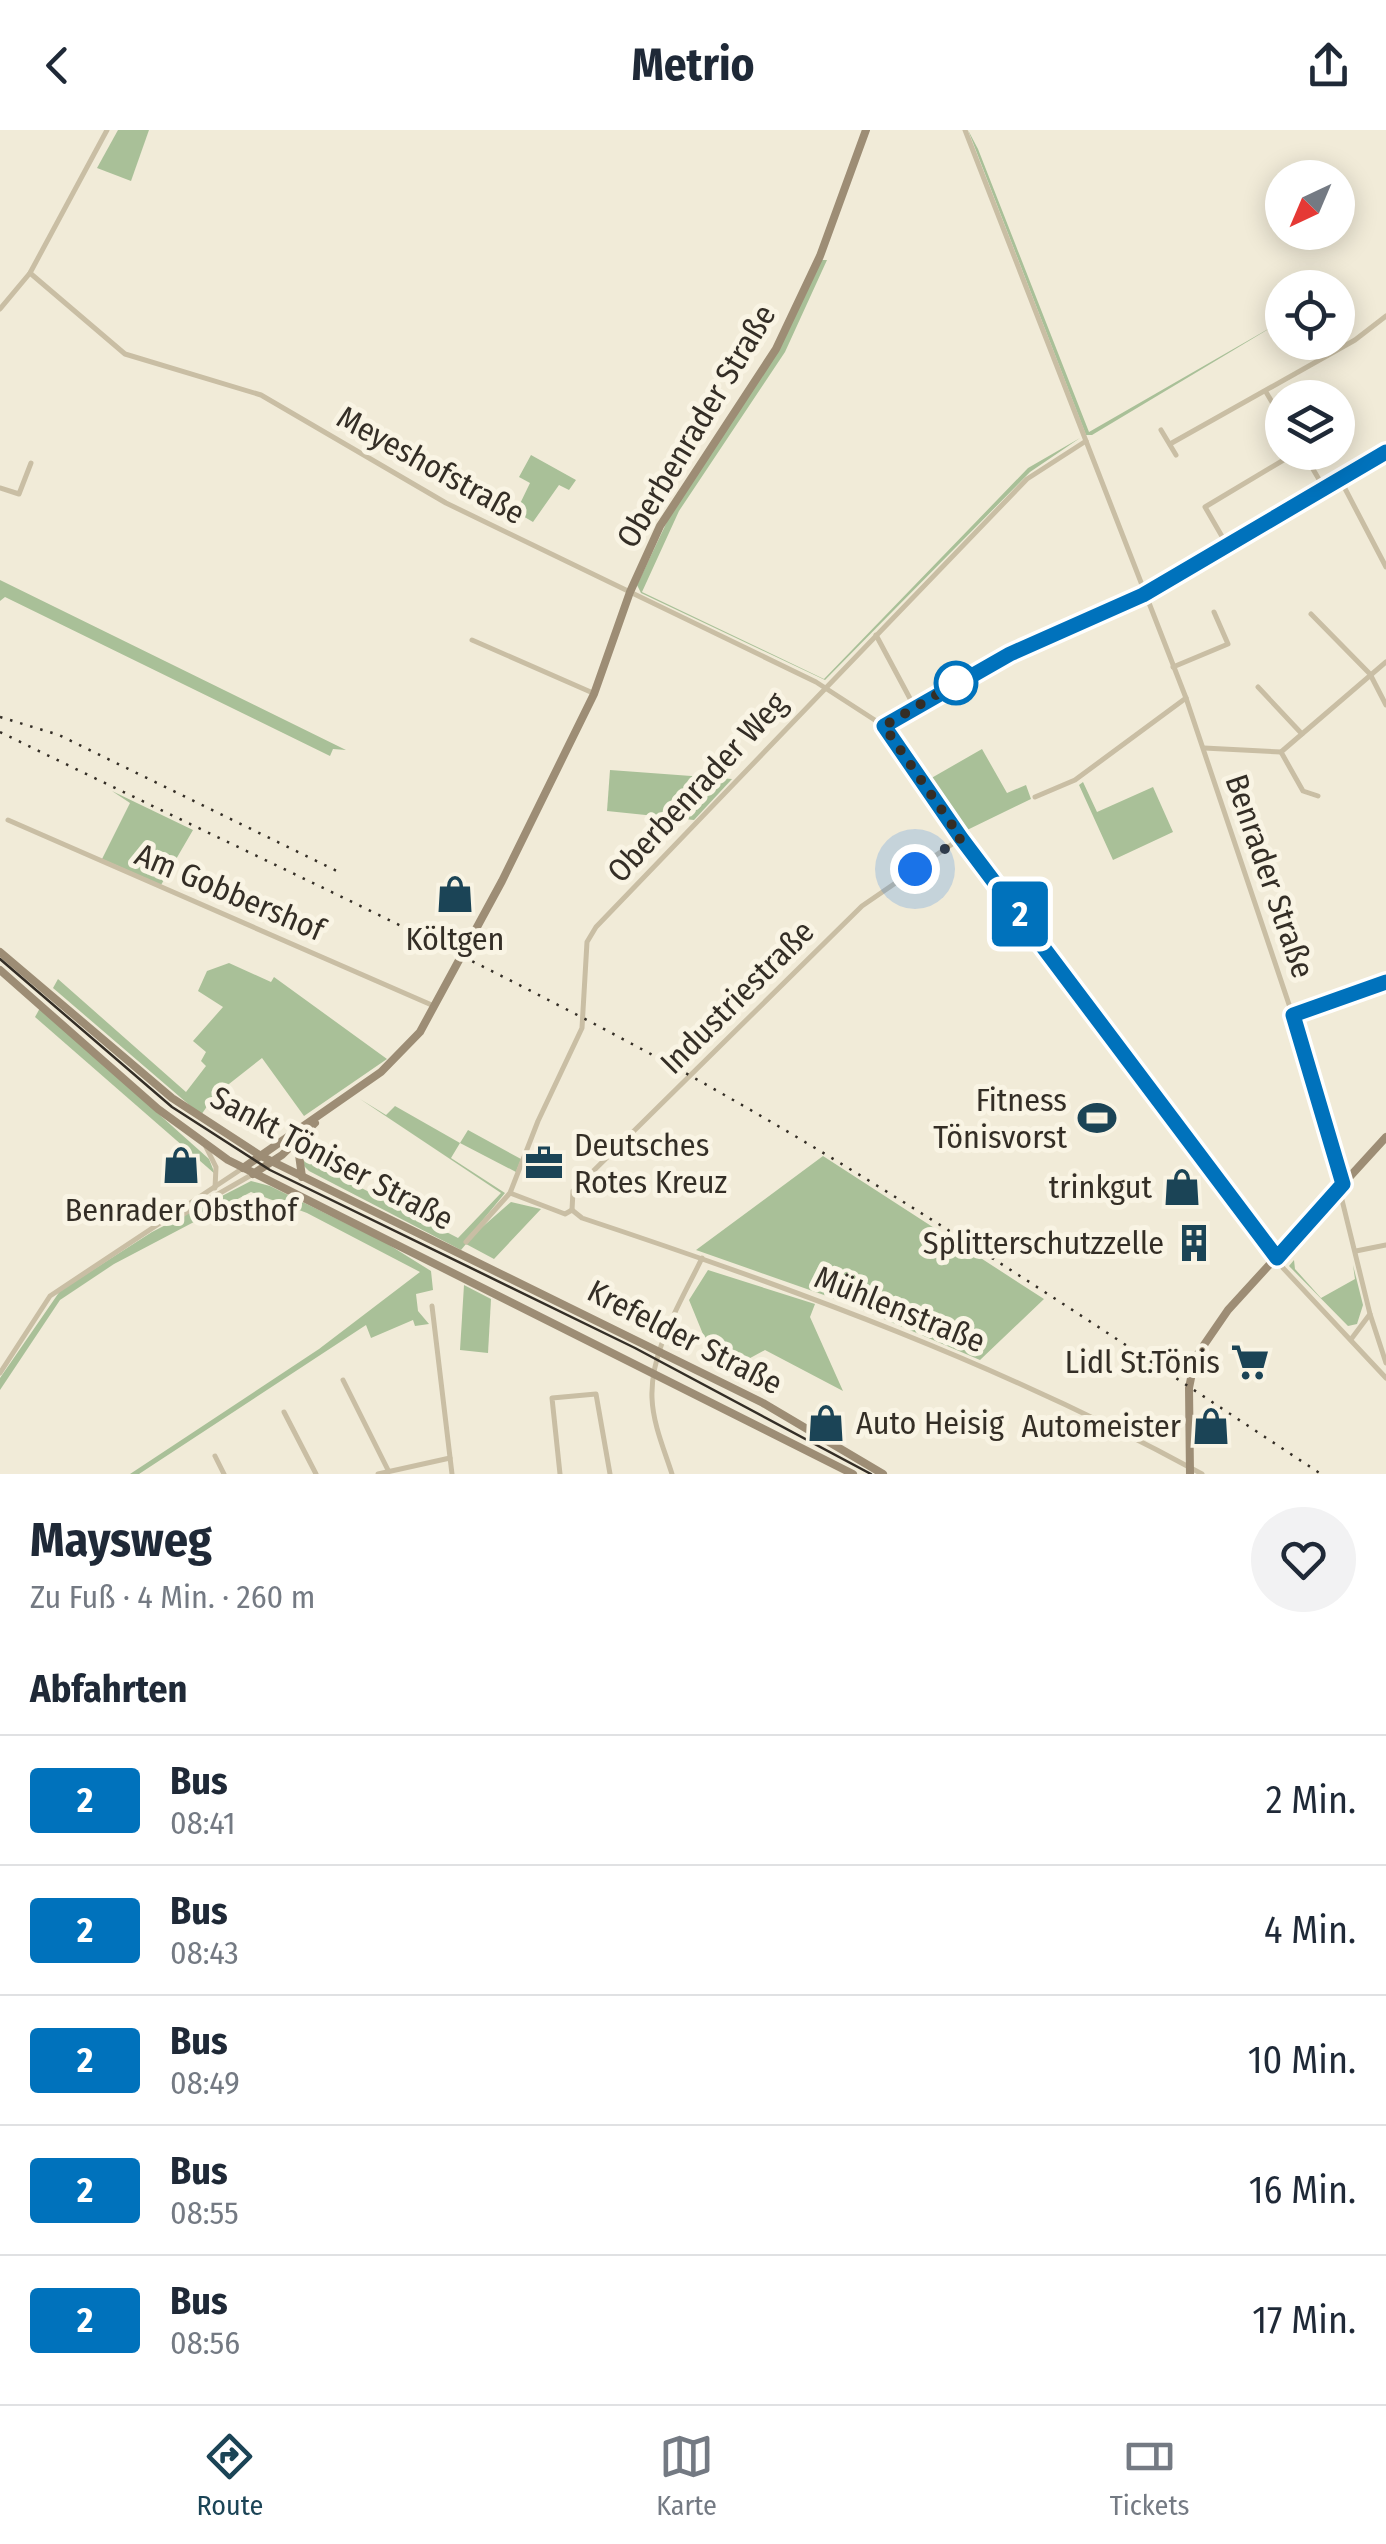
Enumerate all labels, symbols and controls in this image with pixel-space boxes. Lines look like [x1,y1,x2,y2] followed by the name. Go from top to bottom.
[30,38,85,93] icon: back
[631,38,755,92] text: Metrio
[1301,38,1356,93] icon: share
[1265,160,1355,250] north arrow
[1265,160,1355,470] map controls
[1265,270,1355,360] button: locate
[609,298,783,554] street label: Oberbenrader Straße
[1265,380,1355,470] button: layers
[331,398,531,532] street label: Meyeshofstraße
[935,662,977,704] unlabelled marker
[599,684,795,890] street label: Oberbenrader Weg
[1217,769,1323,983] street label: Benrader Straße
[130,835,332,950] street label: Am Gobbershof
[890,844,940,894] your location
[434,873,476,915] shop icon: Költgen
[988,882,1052,946] line badge: 2
[1012,893,1028,935] text: 2
[652,912,822,1082] street label: Industriestraße
[406,920,504,958] place label: Költgen
[204,1078,460,1238] street label: Sankt Töniser Straße
[933,1081,1068,1156] place label: Fitness Tönisvorst
[1076,1097,1118,1139] sports icon: Fitness Tönisvorst
[574,1126,727,1201] place label: Deutsches Rotes Kreuz
[523,1142,565,1184] office icon: Deutsches Rotes Kreuz
[160,1144,202,1186] shop icon: Benrader Obsthof
[1161,1166,1203,1208] shop icon: trinkgut
[1049,1168,1153,1206] place label: trinkgut
[65,1191,299,1229] place label: Benrader Obsthof
[1173,1222,1215,1264] building icon: Splitterschutzzelle
[923,1224,1164,1262] place label: Splitterschutzzelle
[809,1258,991,1360] street label: Mühlenstraße
[581,1272,789,1402] street label: Krefelder Straße
[1229,1341,1271,1383] supermarket icon: Lidl St.Tönis
[1065,1343,1220,1381] place label: Lidl St.Tönis
[805,1402,847,1444] shop icon: Auto Heisig
[856,1404,1004,1442] place label: Auto Heisig
[1190,1405,1232,1447] shop icon: Automeister
[1022,1407,1181,1445] place label: Automeister
[1251,1507,1356,1612] button: heart
[30,1511,212,1569] text: Maysweg
[30,1578,315,1616] text: Zu Fuß · 4 Min. · 260 m
[30,1666,188,1712] text: Abfahrten
[170,1758,228,1804] text: Bus
[1266,1777,1356,1823] text: 2 Min.
[77,1779,93,1821] text: 2
[170,1804,236,1842] text: 08:41
[170,1888,228,1934] text: Bus
[1264,1907,1356,1953] text: 4 Min.
[77,1909,93,1951] text: 2
[170,1934,239,1972] text: 08:43
[170,2018,228,2064] text: Bus
[1248,2037,1356,2083] text: 10 Min.
[77,2039,93,2081] text: 2
[170,2064,240,2102] text: 08:49
[170,2148,228,2194] text: Bus
[1249,2167,1356,2213] text: 16 Min.
[77,2169,93,2211] text: 2
[170,2194,239,2232] text: 08:55
[170,2278,228,2324] text: Bus
[1252,2297,1356,2343] text: 17 Min.
[77,2299,93,2341] text: 2
[170,2324,240,2362] text: 08:56
[196,2429,263,2522] tab: Route
[656,2429,717,2522] tab: Karte
[1110,2429,1190,2522] tab: Tickets

